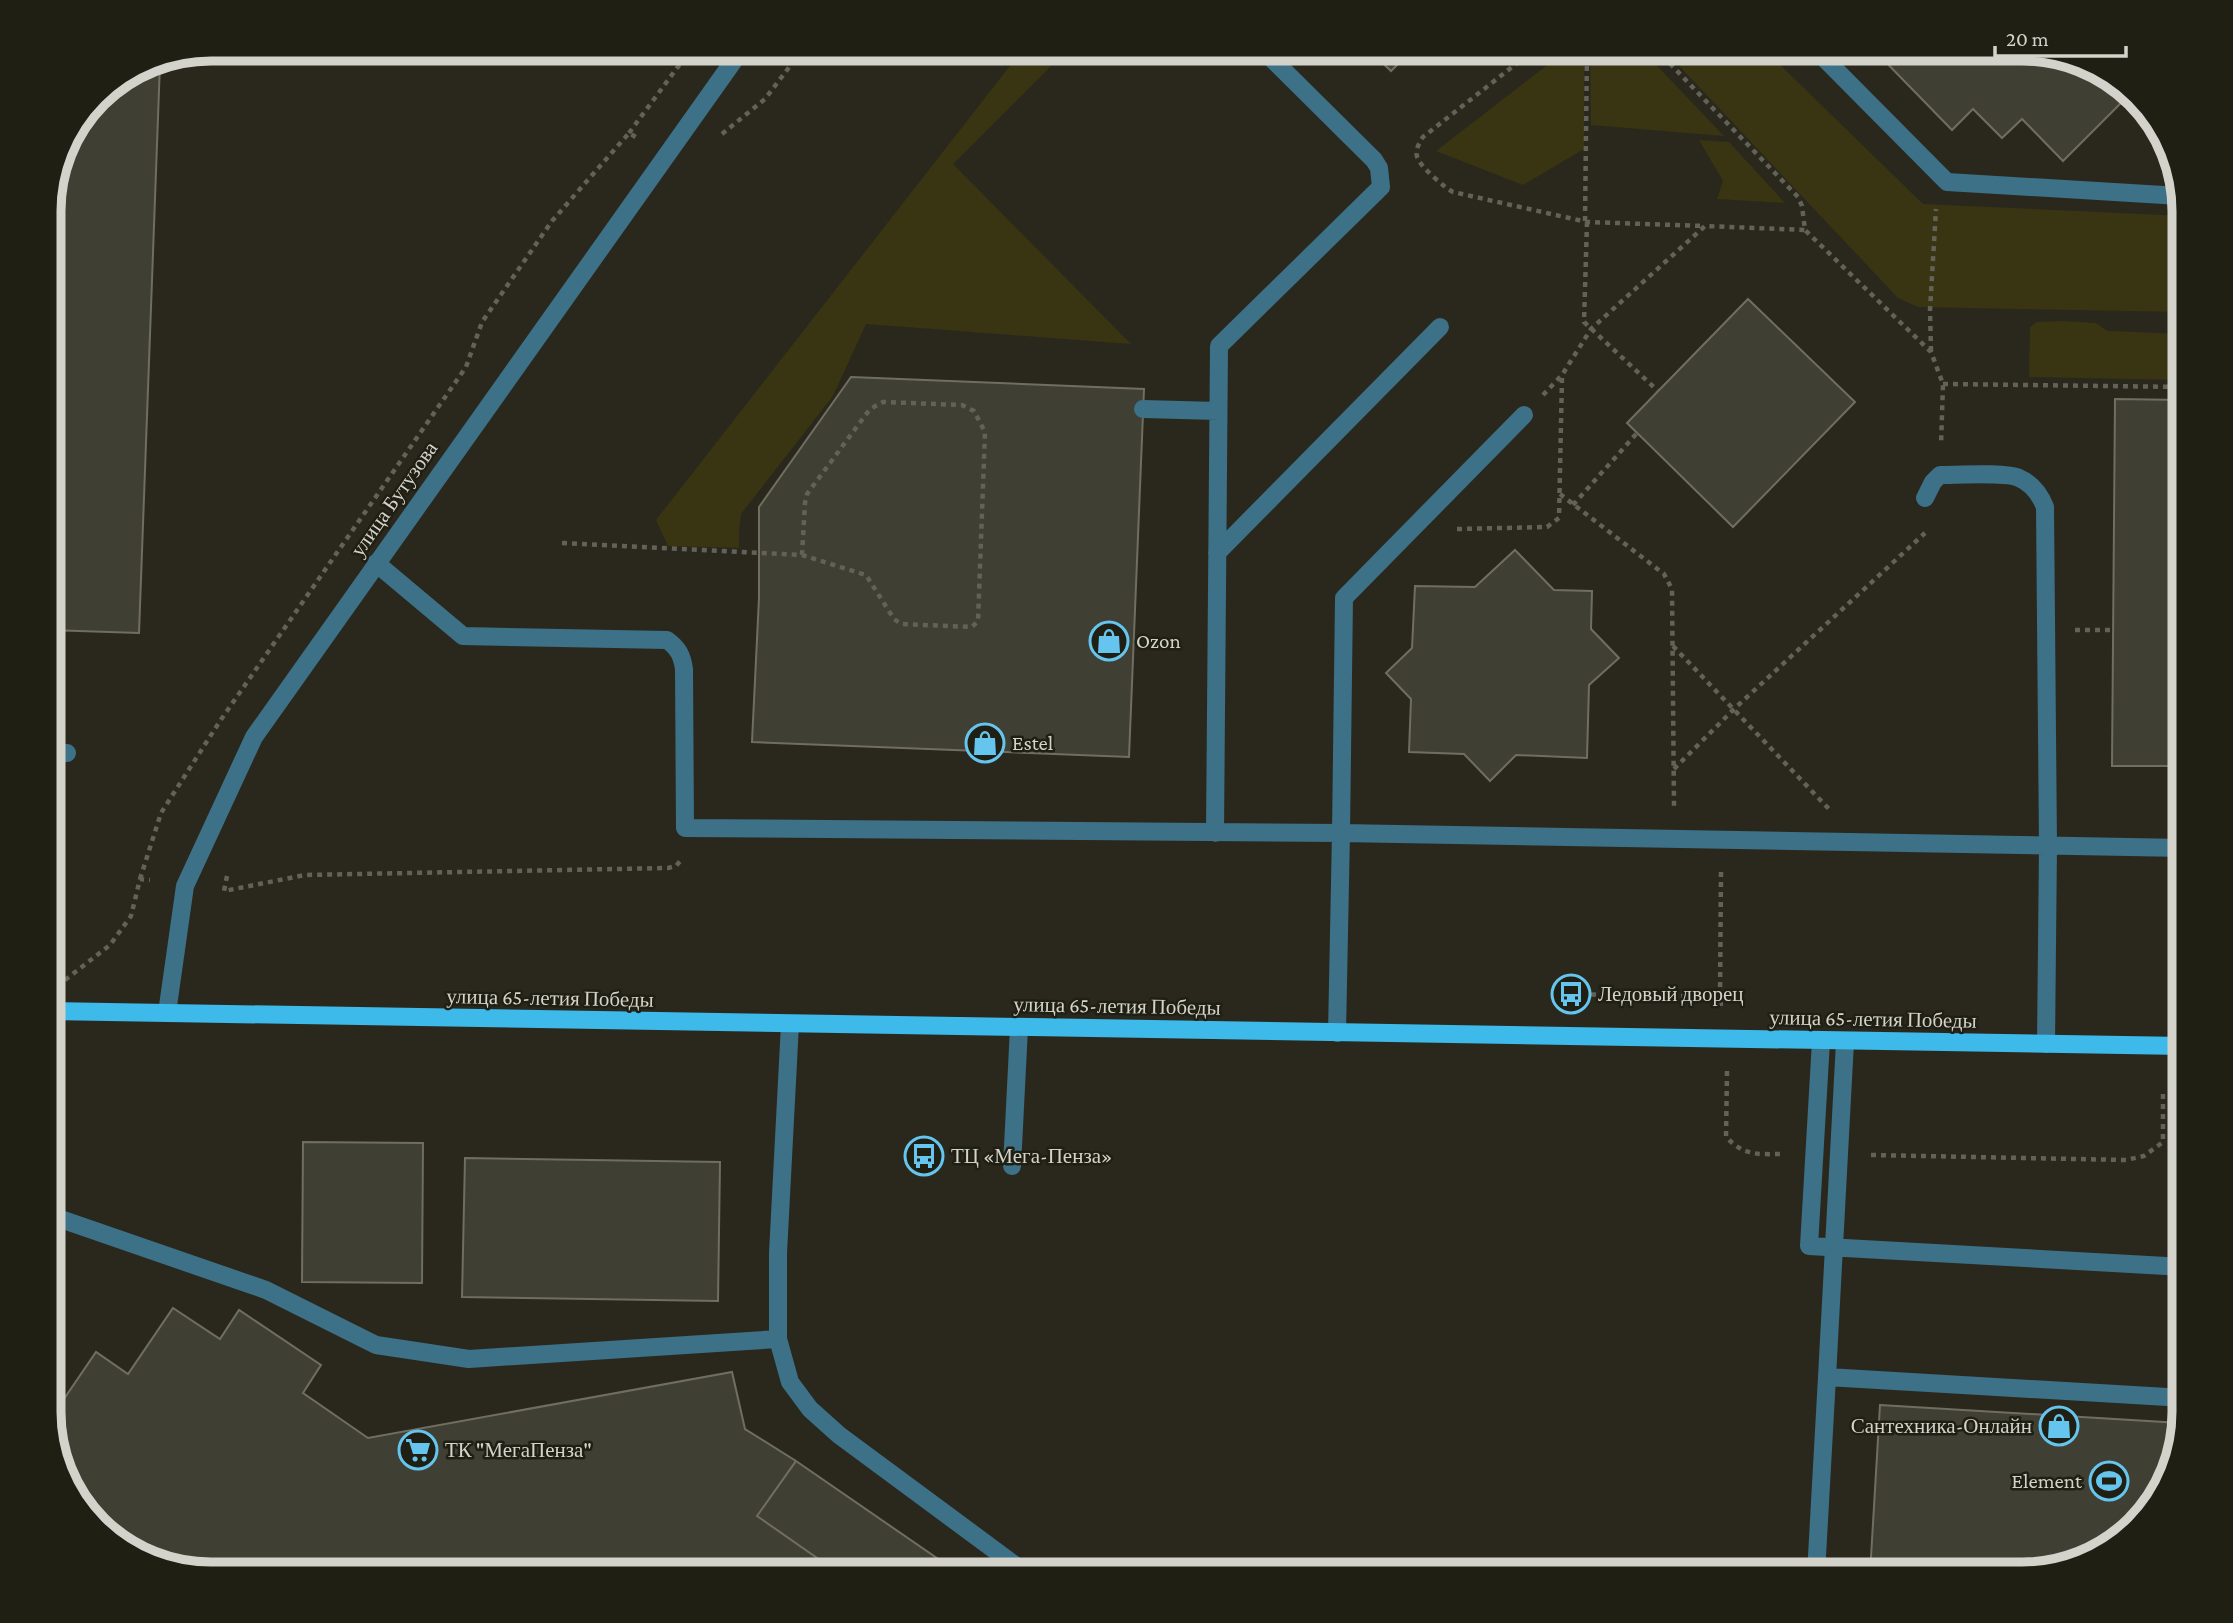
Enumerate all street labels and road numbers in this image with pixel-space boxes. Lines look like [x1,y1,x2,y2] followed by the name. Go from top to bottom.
[345,436,443,561] street label: улица Бутузова
[446,984,654,1012] street label: улица 65-летия Победы
[1013,992,1221,1020] street label: улица 65-летия Победы
[1769,1005,1977,1033] street label: улица 65-летия Победы

